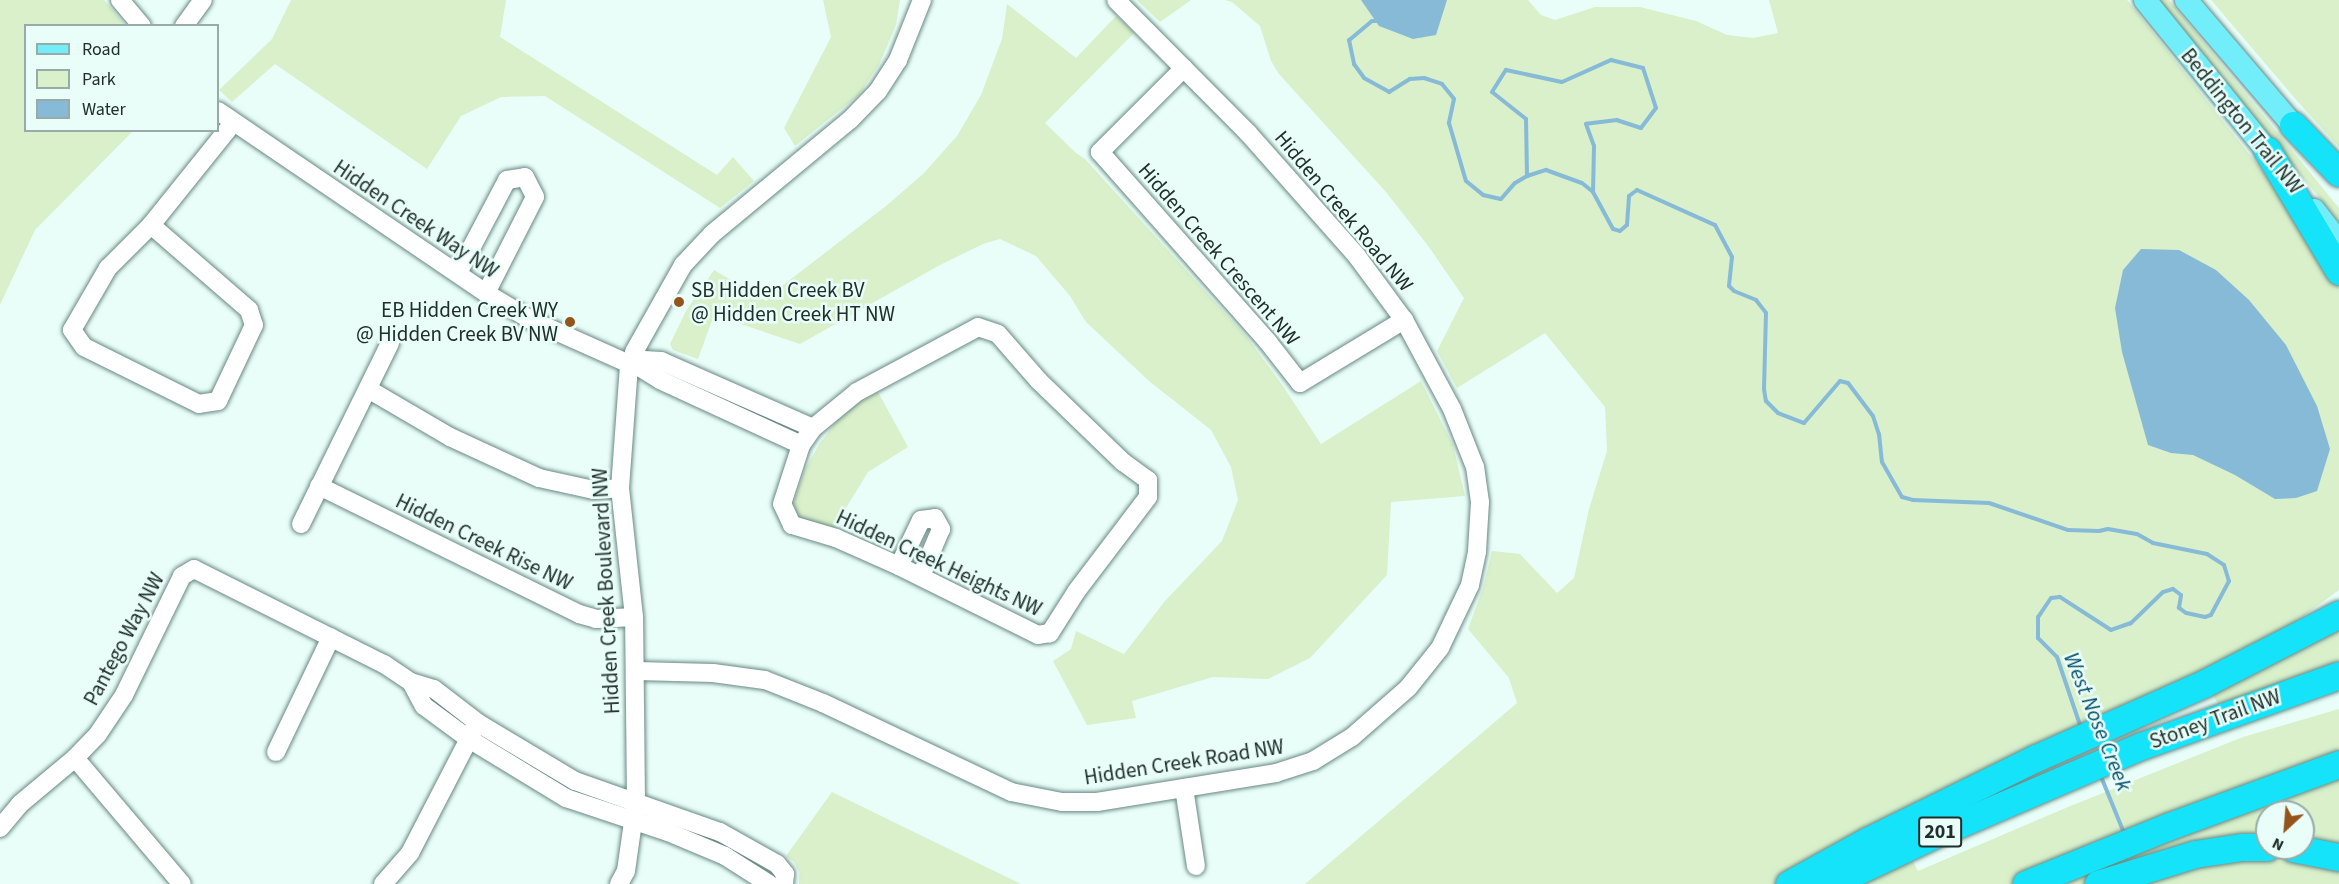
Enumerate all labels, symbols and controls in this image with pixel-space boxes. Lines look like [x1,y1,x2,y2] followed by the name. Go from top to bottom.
[24,24,219,132] legend
[82,37,121,62] text: Road
[2176,43,2308,199] street label: Beddington Trail NW
[82,67,116,92] text: Park
[82,97,126,122] text: Water
[1269,125,1419,297] street label: Hidden Creek Road NW
[329,154,503,284] street label: Hidden Creek Way NW
[1133,158,1305,350] street label: Hidden Creek Crescent NW
[691,277,895,327] place label: SB Hidden Creek BV @ Hidden Creek HT NW
[672,295,686,309] marker: SB Hidden Creek BV @ Hidden Creek HT NW
[356,297,558,347] place label: EB Hidden Creek WY @ Hidden Creek BV NW
[563,315,577,329] marker: EB Hidden Creek WY @ Hidden Creek BV NW
[587,467,625,715] street label: Hidden Creek Boulevard NW
[392,488,576,596] street label: Hidden Creek Rise NW
[832,504,1046,622] street label: Hidden Creek Heights NW
[78,568,170,710] street label: Pantego Way NW
[2057,649,2137,795] water label: West Nose Creek
[2146,684,2284,754] street label: Stoney Trail NW
[1082,734,1286,790] street label: Hidden Creek Road NW
[2255,800,2315,860] north arrow
[1918,815,1962,849] road number: 201
[2268,832,2288,857] text: N

